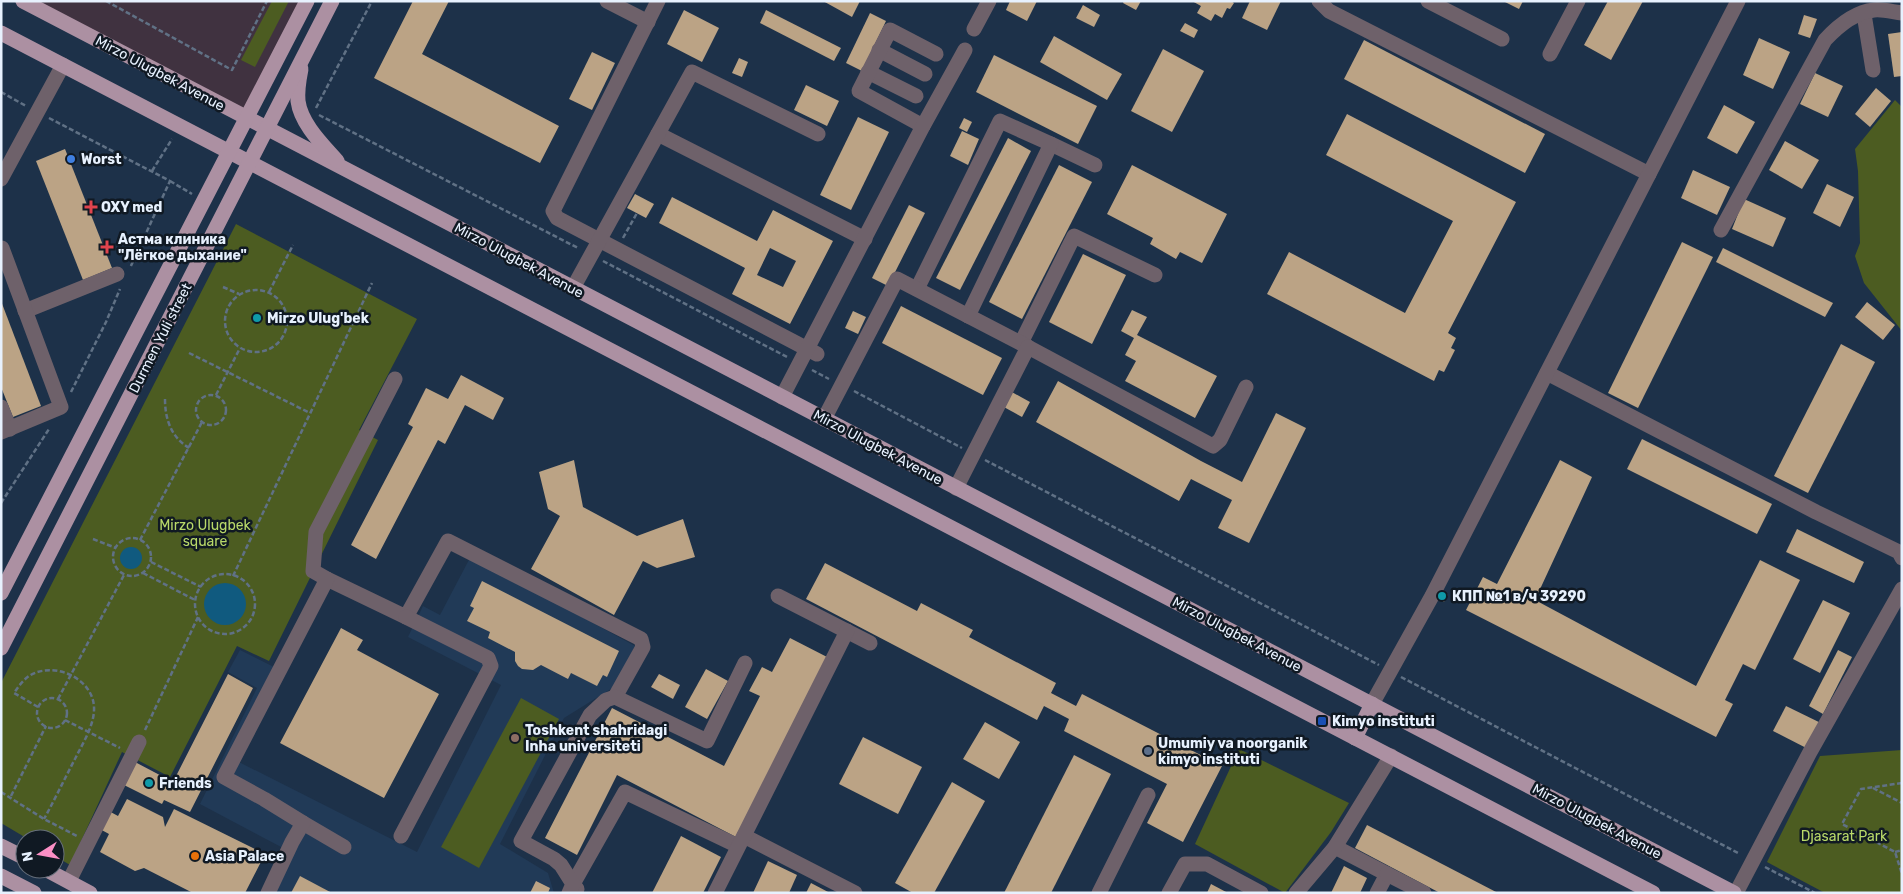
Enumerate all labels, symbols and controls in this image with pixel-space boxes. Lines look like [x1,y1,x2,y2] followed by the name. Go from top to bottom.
[92,32,227,115] street label: Mirzo Ulugbek Avenue
[81,151,122,168] place label: Worst
[65,153,77,165] marker: Worst
[101,199,162,216] place label: OXY med
[85,201,97,213] marker: OXY med
[451,219,586,302] street label: Mirzo Ulugbek Avenue
[118,231,247,264] place label: Астма клиника "Лёгкое дыхание"
[100,240,114,254] marker: Астма клиника "Лёгкое дыхание"
[125,280,196,396] street label: Durmen Yuli street
[267,310,370,327] place label: Mirzo Ulug'bek
[251,312,263,324] marker: Mirzo Ulug'bek
[810,406,945,489] street label: Mirzo Ulugbek Avenue
[159,517,252,550] park label: Mirzo Ulugbek square
[1452,588,1586,605] place label: КПП №1 в/ч 39290
[1436,590,1448,602] marker: КПП №1 в/ч 39290
[1169,593,1304,676] street label: Mirzo Ulugbek Avenue
[1332,713,1435,730] place label: Kimyo instituti
[1316,715,1328,727] marker: Kimyo instituti
[525,722,667,755] place label: Toshkent shahridagi Inha universiteti
[509,732,521,744] marker: Toshkent shahridagi Inha universiteti
[1158,735,1308,768] place label: Umumiy va noorganik kimyo instituti
[1142,745,1154,757] marker: Umumiy va noorganik kimyo instituti
[159,775,212,792] place label: Friends
[143,777,155,789] marker: Friends
[1529,780,1664,863] street label: Mirzo Ulugbek Avenue
[1801,828,1888,845] park label: Djasarat Park
[15,829,65,879] north arrow
[205,848,284,865] place label: Asia Palace
[18,850,37,863] text: N
[189,850,201,862] marker: Asia Palace

